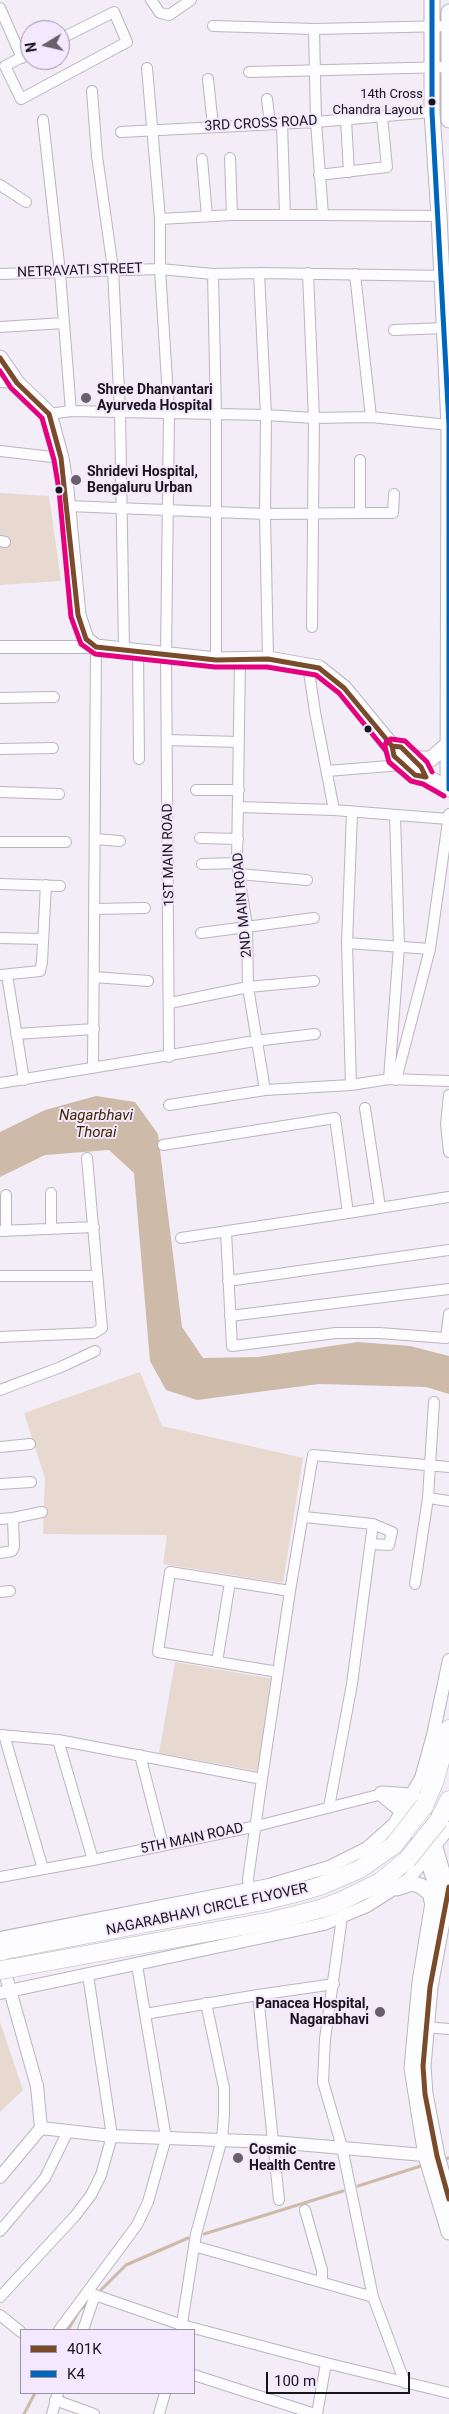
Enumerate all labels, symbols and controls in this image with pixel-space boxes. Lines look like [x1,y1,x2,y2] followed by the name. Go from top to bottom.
[20,20,70,70] north arrow
[22,41,40,53] text: N
[332,87,423,118] place label: 14th Cross Chandra Layout
[427,97,437,107] marker: 14th Cross Chandra Layout
[204,113,318,135] street label: 3RD CROSS ROAD
[17,260,143,282] street label: NETRAVATI STREET
[97,382,213,414] place label: Shree Dhanvantari Ayurveda Hospital
[79,391,93,405] marker: Shree Dhanvantari Ayurveda Hospital
[87,464,198,497] place label: Shridevi Hospital, Bengaluru Urban
[69,473,83,487] marker: Shridevi Hospital, Bengaluru Urban
[54,485,64,495] unlabelled marker
[363,724,373,734] unlabelled marker
[160,803,178,907] street label: 1ST MAIN ROAD
[230,852,256,958] street label: 2ND MAIN ROAD
[59,1107,133,1142] water label: Nagarbhavi Thorai
[139,1820,245,1858] street label: 5TH MAIN ROAD
[105,1880,309,1940] street label: NAGARABHAVI CIRCLE FLYOVER
[255,1996,369,2028] place label: Panacea Hospital, Nagarabhavi
[373,2005,387,2019] marker: Panacea Hospital, Nagarabhavi
[249,2142,336,2174] place label: Cosmic Health Centre
[231,2151,245,2165] marker: Cosmic Health Centre
[20,2329,195,2394] legend
[67,2340,102,2358] text: 401K
[269,2362,413,2394] scale bar
[67,2365,85,2383] text: K4
[274,2372,316,2390] text: 100 m

